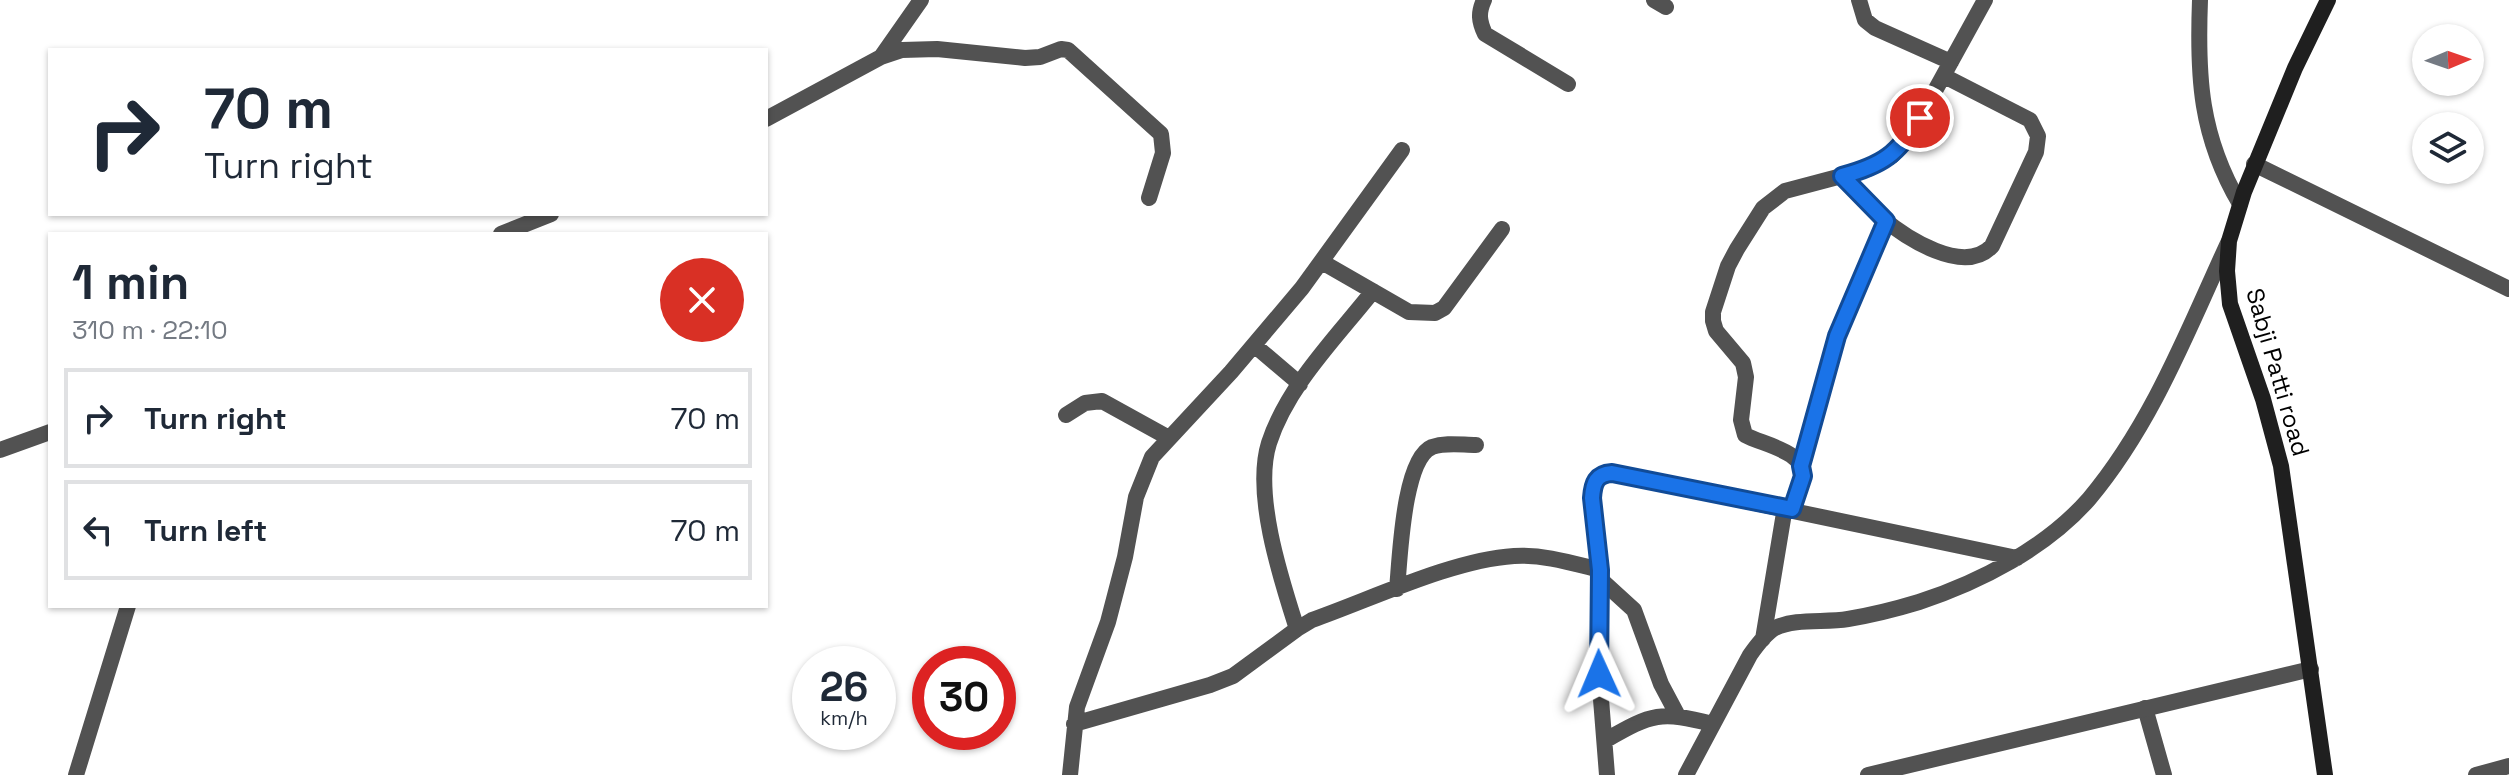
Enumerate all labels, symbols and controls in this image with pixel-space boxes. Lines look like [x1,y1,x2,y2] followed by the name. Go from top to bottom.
[2412,24,2484,96] north arrow
[2412,24,2484,184] map controls
[204,73,333,144] text: 70 m
[72,80,176,184] icon: right
[1886,84,1954,152] pin
[1898,96,1942,140] icon: arrive
[2412,112,2484,184] button: layers
[204,143,373,189] text: Turn right
[72,252,189,313] text: 1 min
[660,258,744,342] button: close
[2239,285,2317,459] street label: Sabji Patti road
[72,313,228,347] text: 310 m · 22:10
[76,396,120,440] icon: right
[144,399,287,438] text: Turn right
[671,399,740,438] text: 70 m
[76,508,120,552] icon: left
[144,511,267,550] text: Turn left
[671,511,740,550] text: 70 m
[1557,632,1641,716] position arrow
[912,646,1016,750] speed limit sign: 30
[820,662,868,713] text: 26
[820,705,868,731] text: km/h

